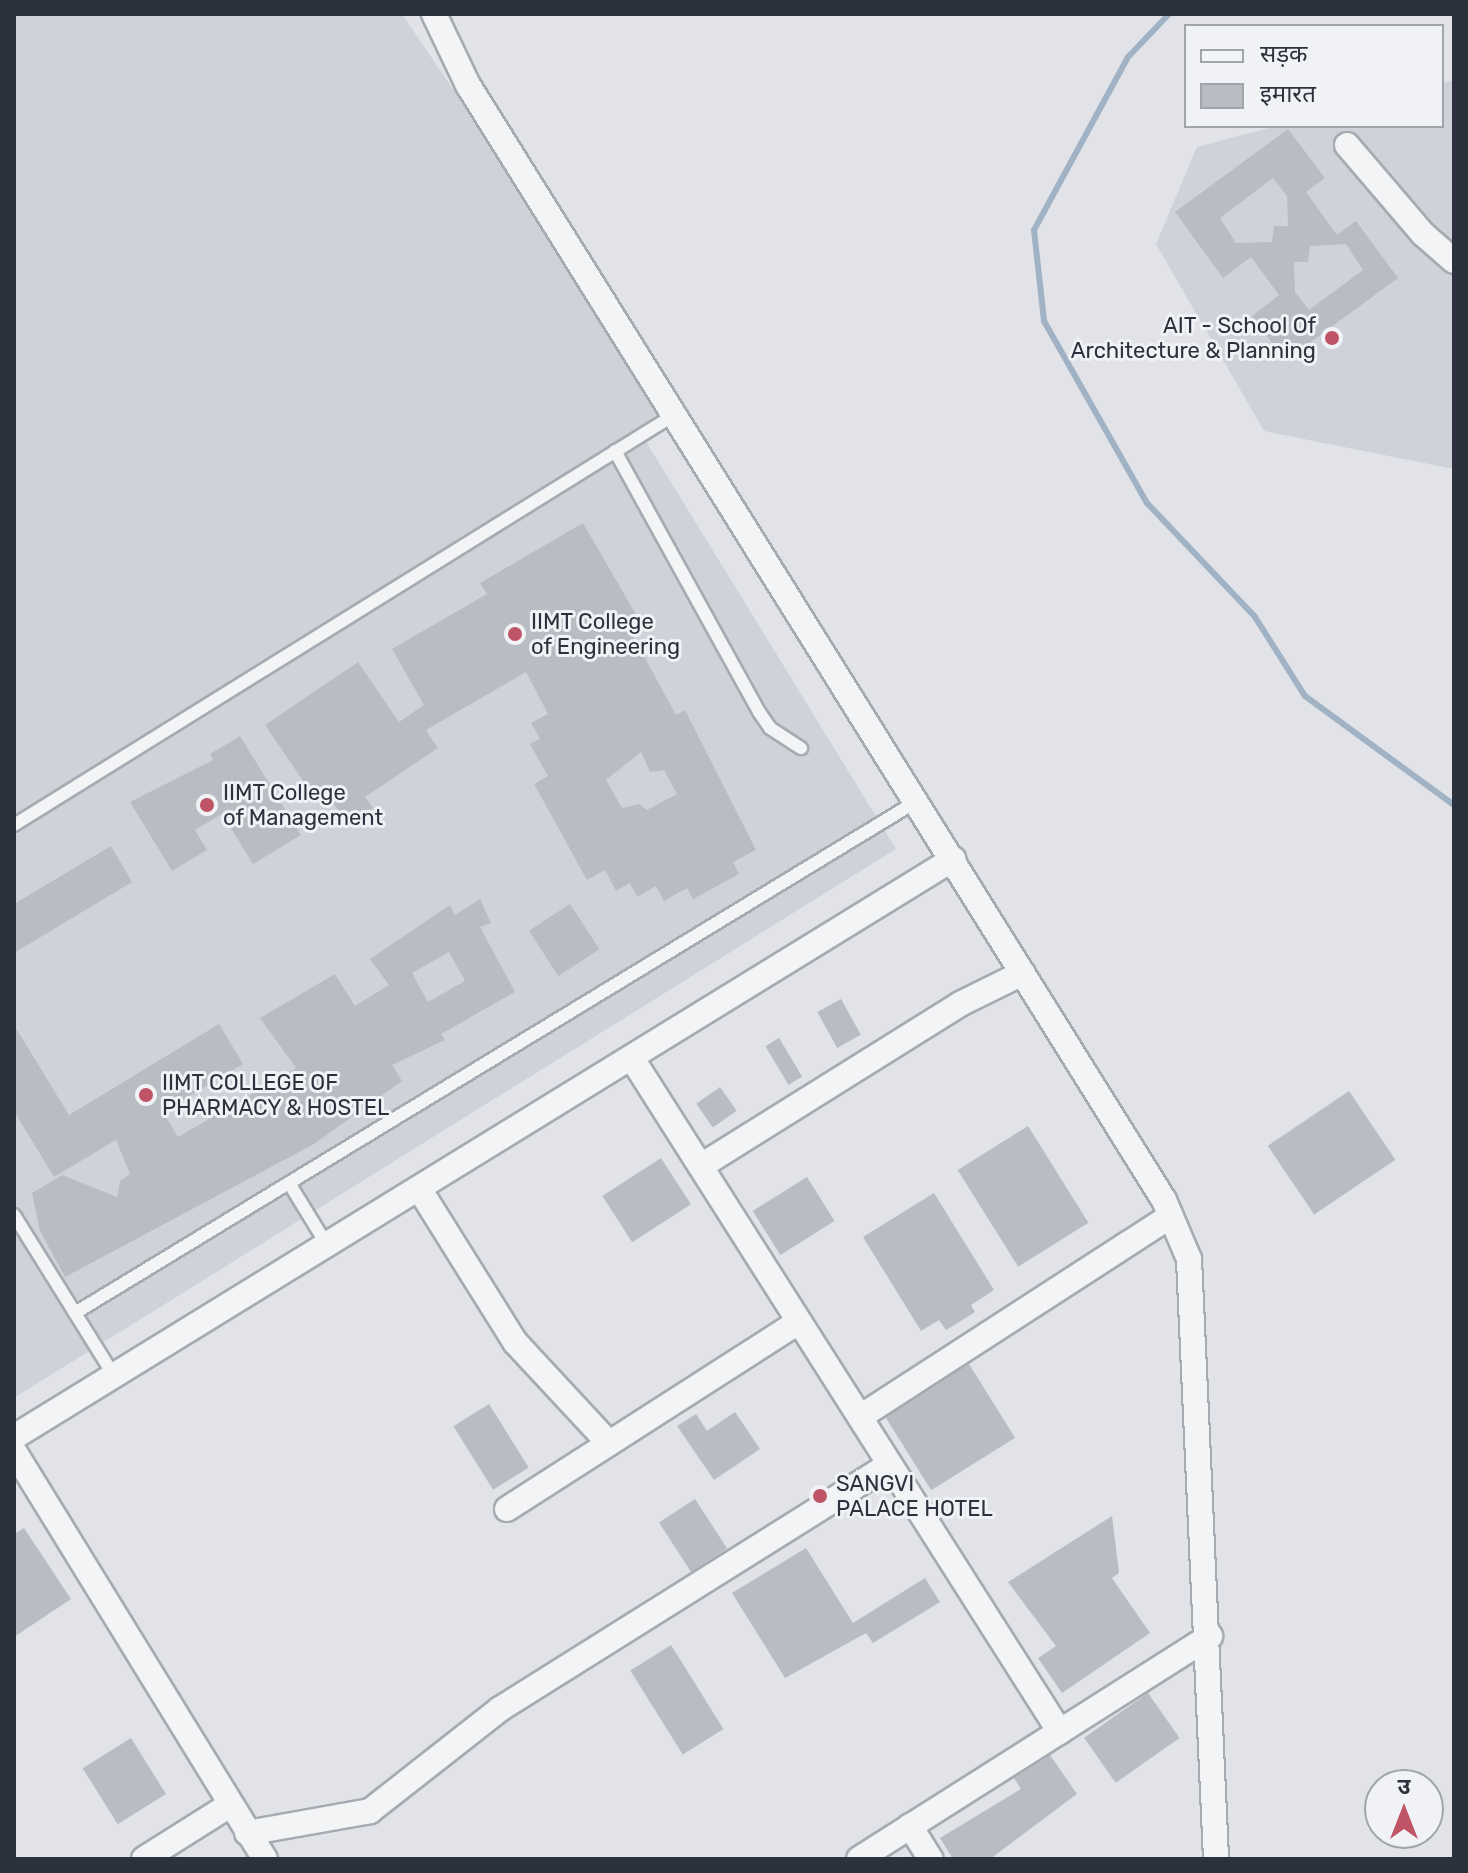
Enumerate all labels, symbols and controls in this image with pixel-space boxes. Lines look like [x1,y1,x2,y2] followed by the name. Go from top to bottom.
[1184,24,1444,128] legend
[1260,40,1308,68] text: सड़क
[1260,80,1316,108] text: इमारत
[1071,312,1316,364] place label: AIT - School Of Architecture & Planning
[1323,329,1341,347] marker: AIT - School Of Architecture & Planning
[531,608,681,660] place label: IIMT College of Engineering
[506,625,524,643] marker: IIMT College of Engineering
[223,779,384,830] place label: IIMT College of Management
[198,796,216,814] marker: IIMT College of Management
[162,1069,390,1120] place label: IIMT COLLEGE OF PHARMACY & HOSTEL
[137,1086,155,1104] marker: IIMT COLLEGE OF PHARMACY & HOSTEL
[836,1470,993,1522] place label: SANGVI PALACE HOTEL
[811,1487,829,1505] marker: SANGVI PALACE HOTEL
[1364,1769,1444,1849] north arrow
[1398,1773,1410,1800] text: उ

